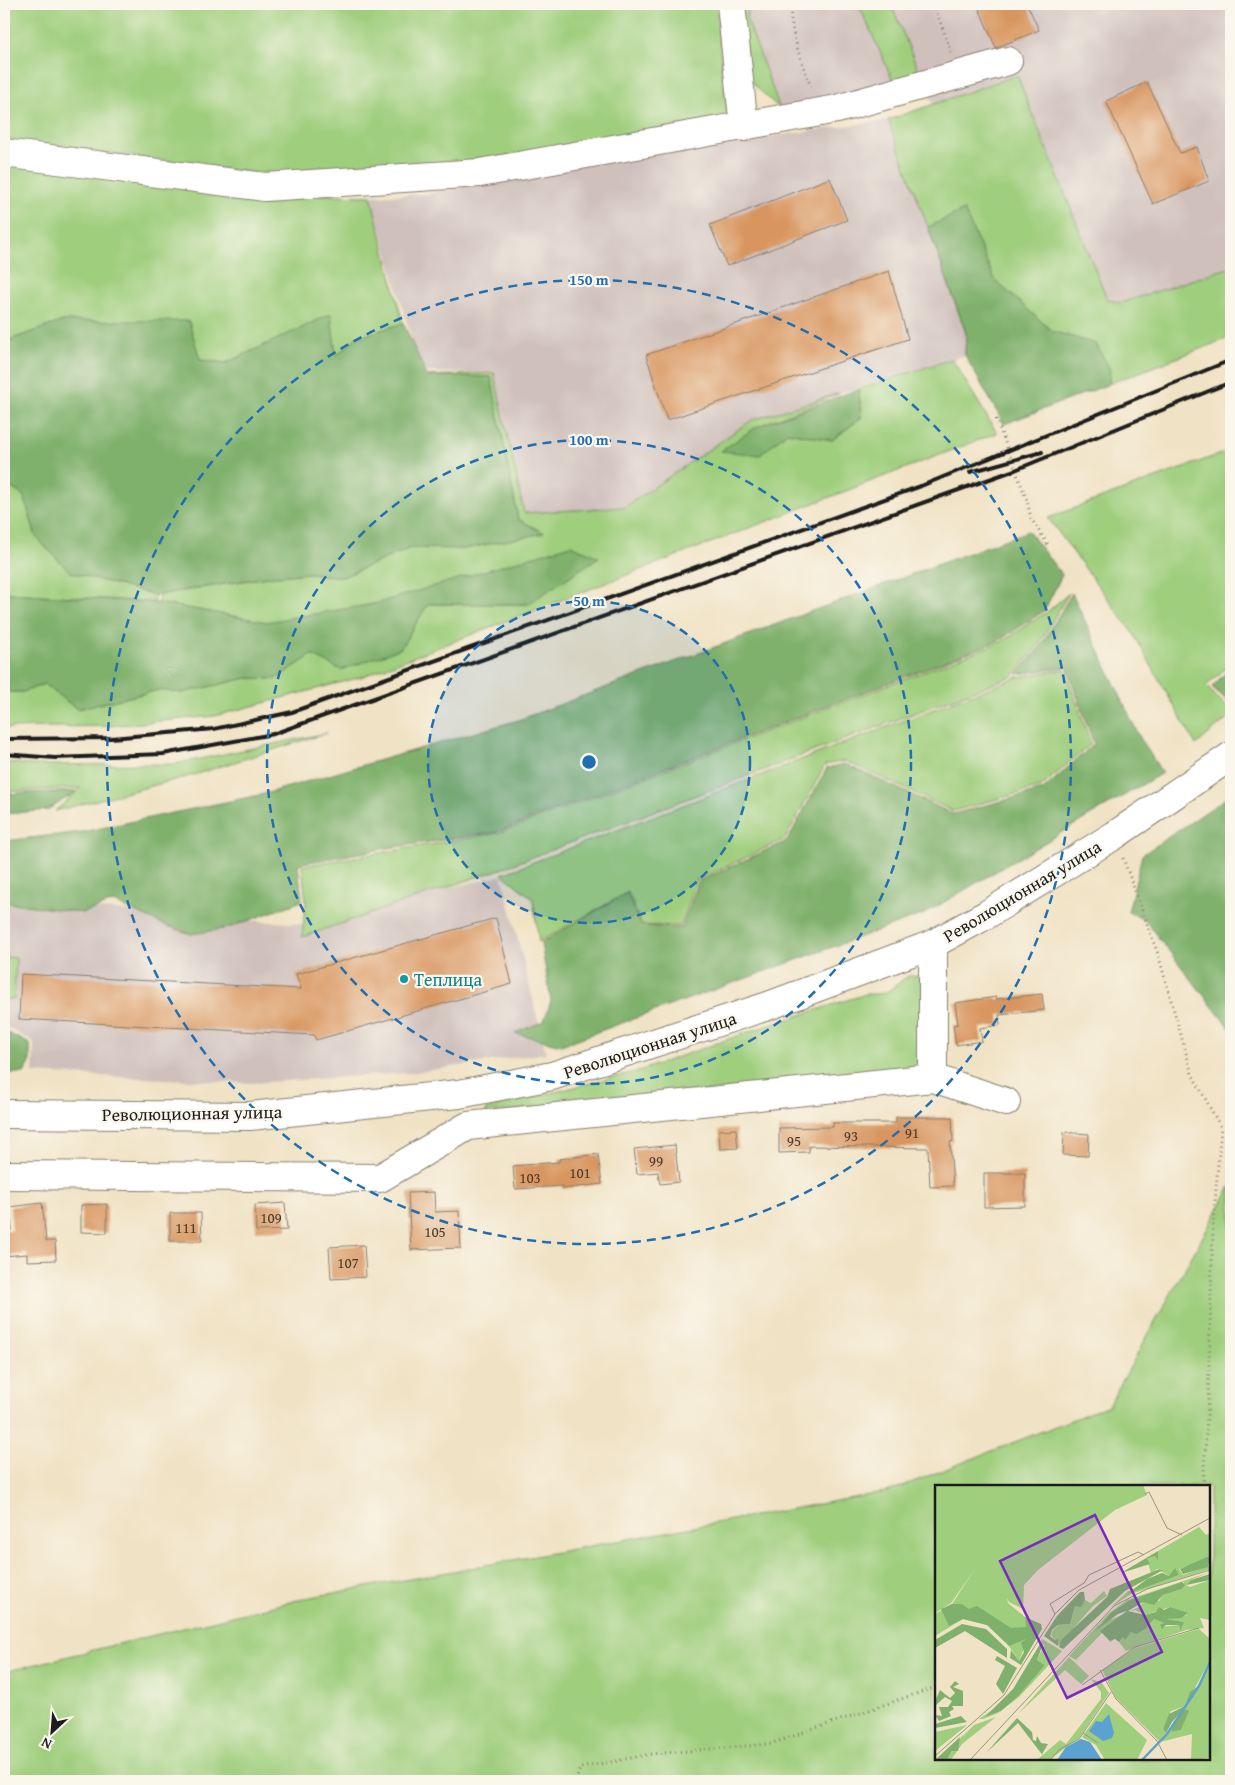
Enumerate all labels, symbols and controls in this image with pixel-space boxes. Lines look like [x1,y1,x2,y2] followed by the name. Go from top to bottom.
[569,269,609,290] text: 150 m
[569,429,609,450] text: 100 m
[573,590,605,611] text: 50 m
[580,753,598,771] centre of rings
[938,833,1107,949] street label: Революционная улица
[414,966,483,993] place label: Теплица
[398,973,410,985] marker: Теплица
[560,1004,740,1086] street label: Революционная улица
[102,1098,283,1128] street label: Революционная улица
[905,1122,919,1143] house number: 91
[844,1125,858,1146] house number: 93
[787,1130,801,1151] house number: 95
[649,1150,663,1171] house number: 99
[569,1162,591,1183] house number: 101
[519,1167,541,1188] house number: 103
[260,1207,282,1228] house number: 109
[175,1217,197,1238] house number: 111
[424,1221,446,1242] house number: 105
[337,1252,359,1273] house number: 107
[935,1485,1210,1760] inset map
[28,1708,78,1758] north arrow
[37,1732,55,1755] text: N

